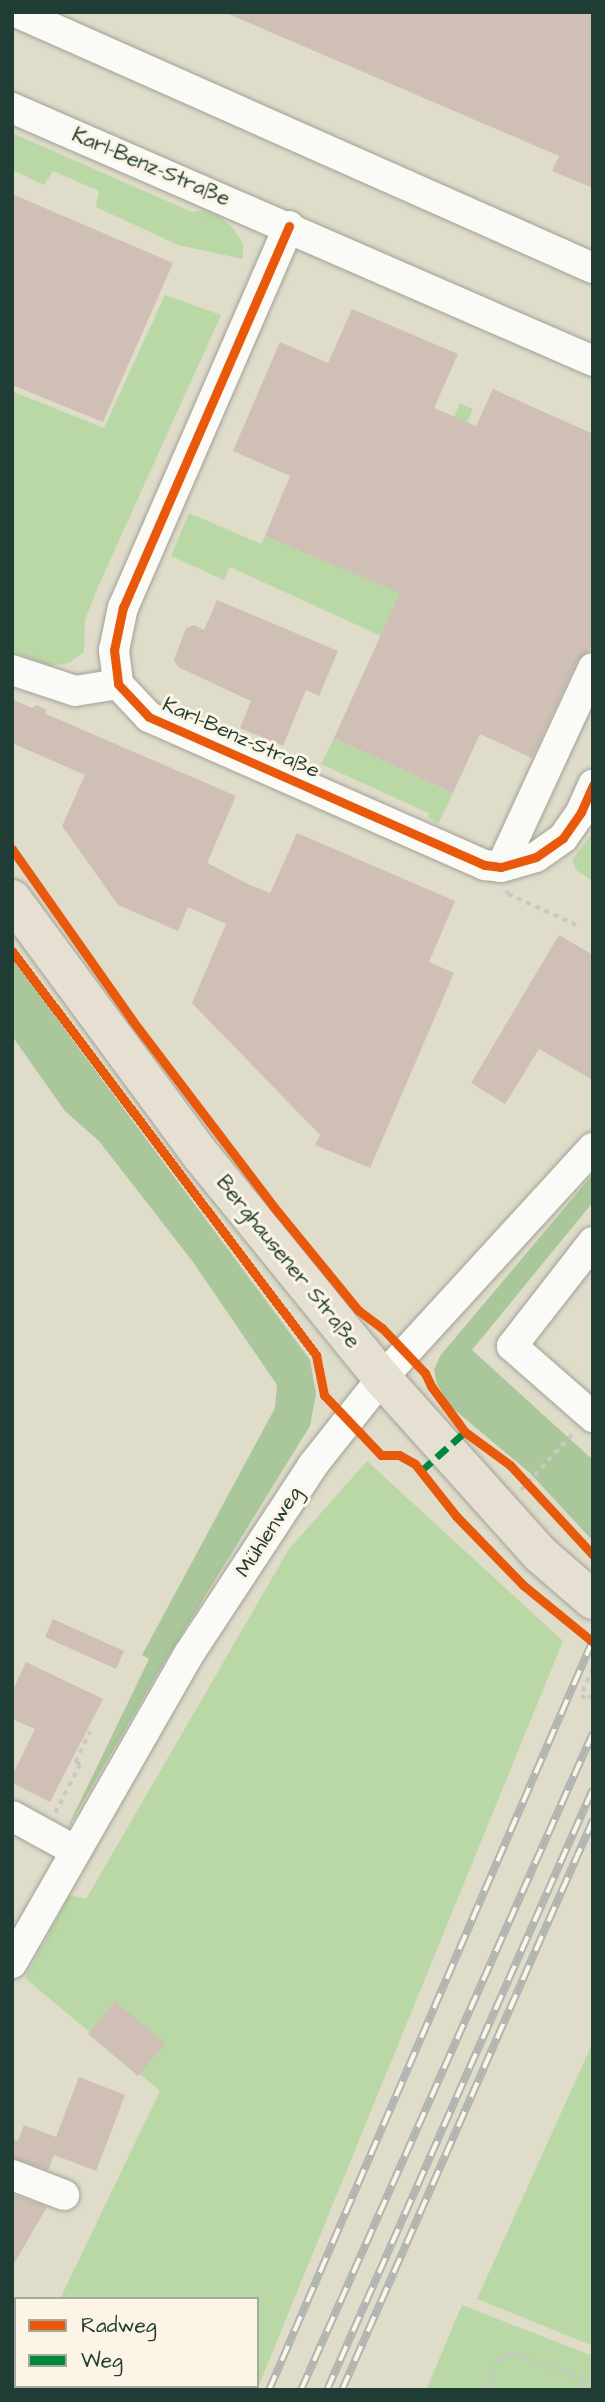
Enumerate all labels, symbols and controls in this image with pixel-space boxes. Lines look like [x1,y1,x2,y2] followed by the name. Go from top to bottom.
[68,122,234,212] street label: Karl-Benz-Straße
[159,692,323,784] street label: Karl-Benz-Straße
[211,1171,365,1353] street label: Berghausener Straße
[230,1482,308,1582] street label: Mühlenweg
[14,2297,259,2388] legend
[81,2311,157,2340] text: Radweg
[81,2346,123,2375] text: Weg

